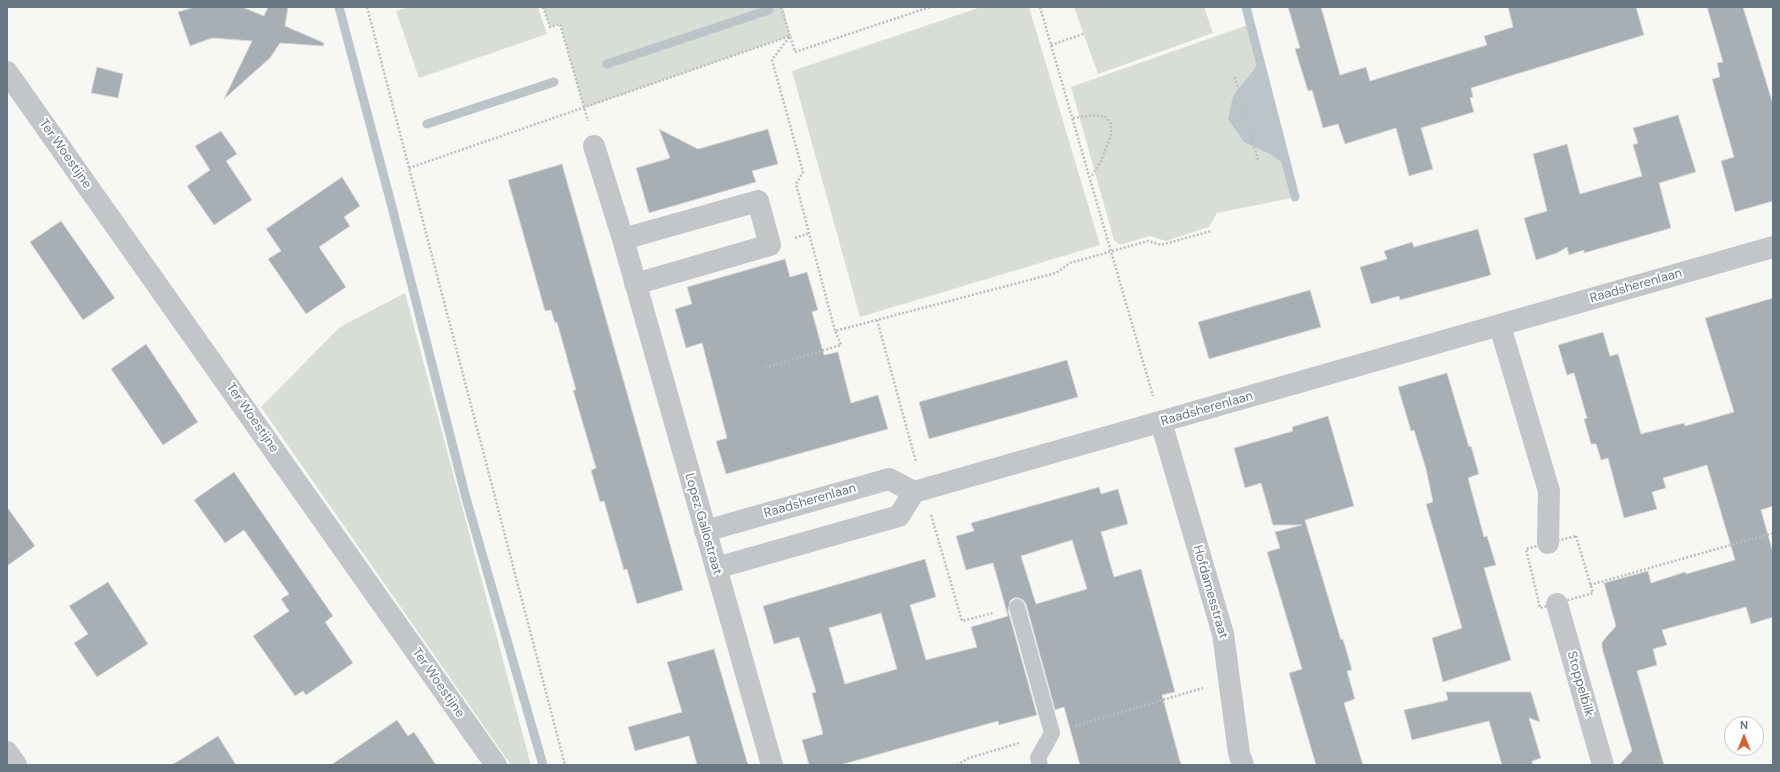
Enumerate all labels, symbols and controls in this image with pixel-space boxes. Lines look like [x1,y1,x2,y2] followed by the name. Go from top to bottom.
[35,116,95,192] street label: Ter Woestijne
[1588,265,1684,307] street label: Raadsherenlaan
[222,380,282,456] street label: Ter Woestijne
[1159,388,1255,430] street label: Raadsherenlaan
[681,471,725,577] street label: Lopez Gallostraat
[762,480,858,522] street label: Raadsherenlaan
[1189,543,1231,641] street label: Hofdamesstraat
[408,645,468,721] street label: Ter Woestijne
[1563,649,1597,719] street label: Stoppelbilk
[1724,716,1764,756] north arrow
[1740,718,1748,732] text: N

